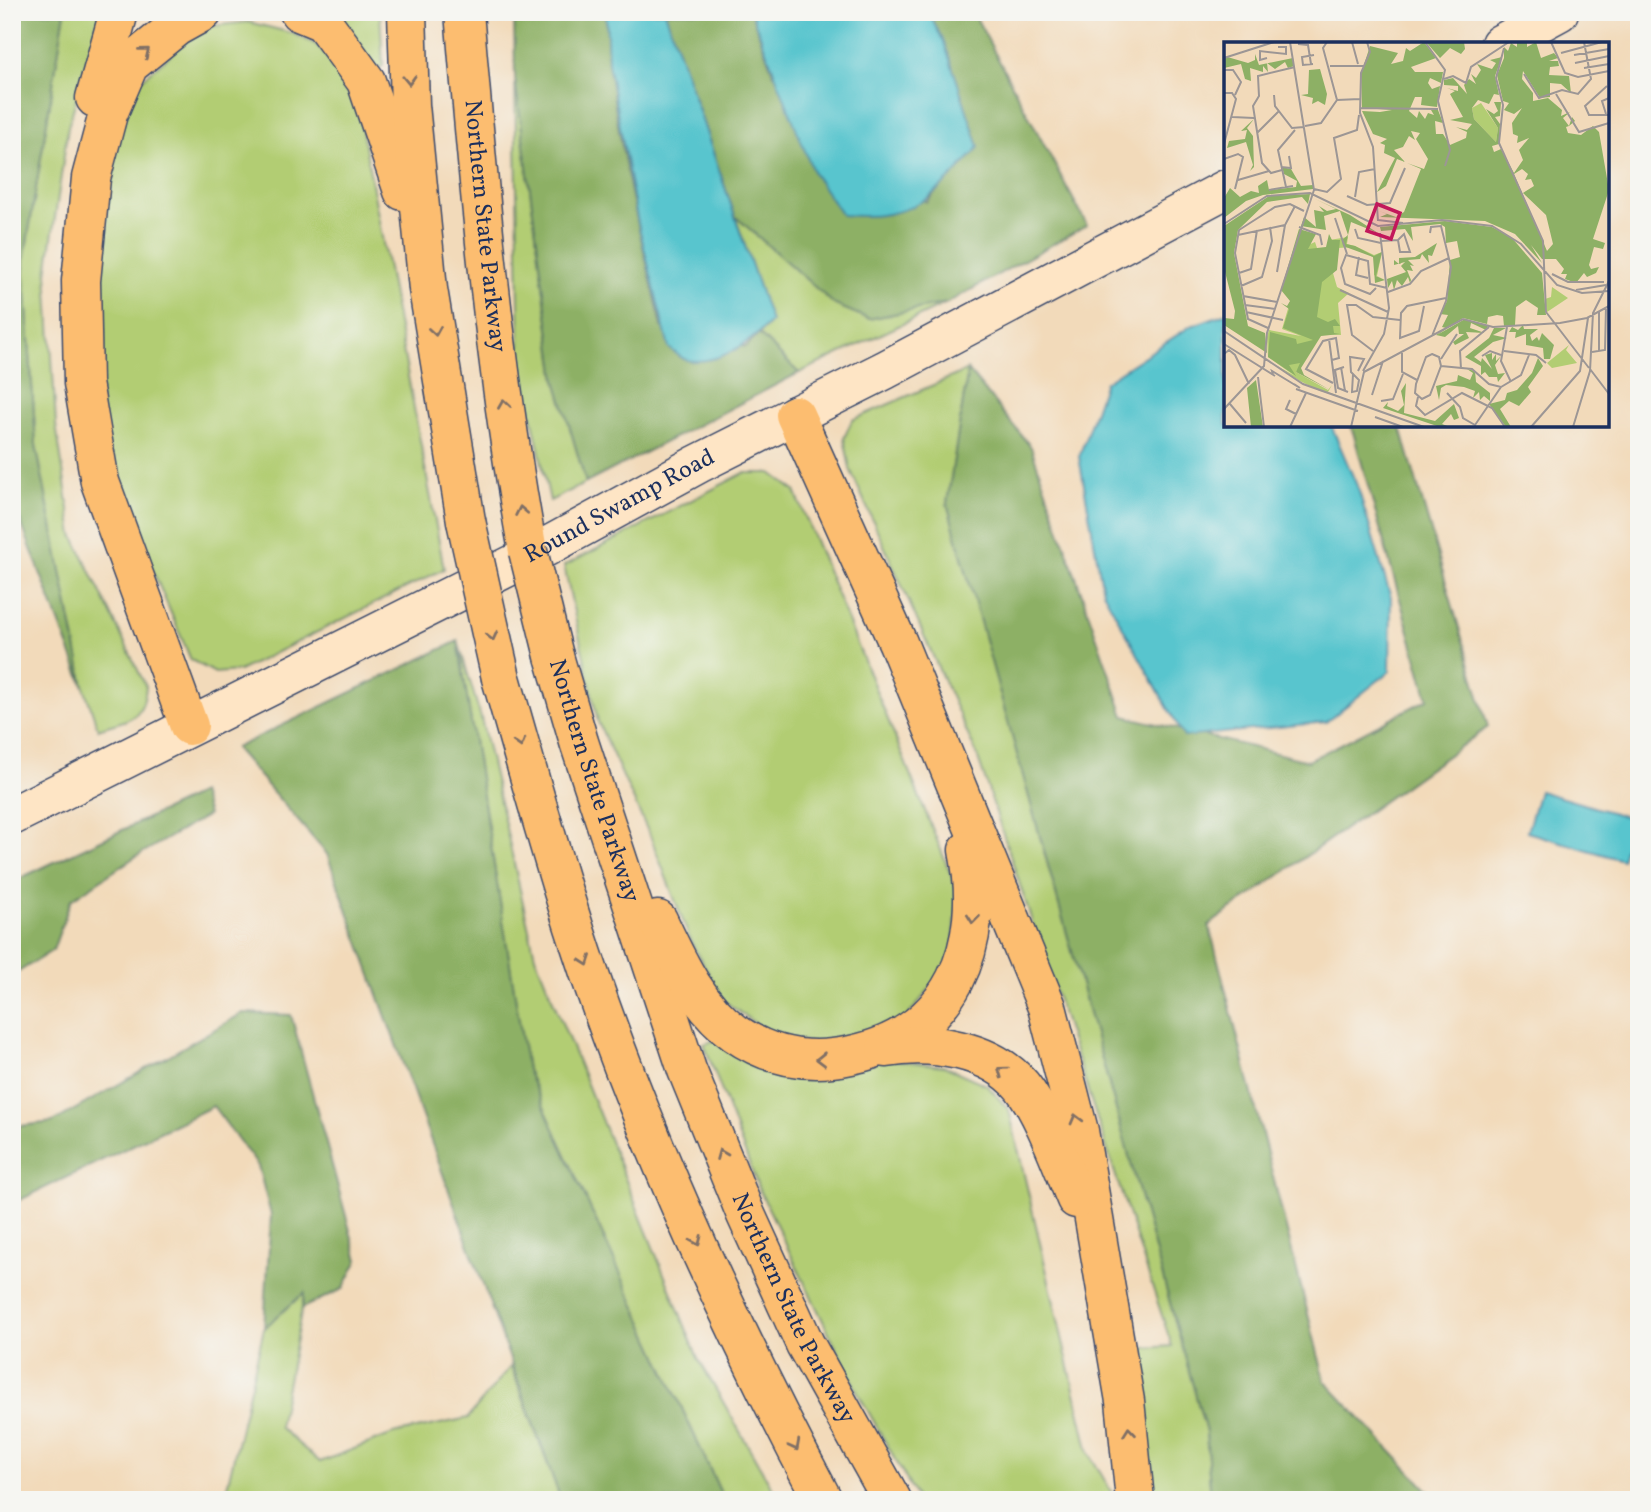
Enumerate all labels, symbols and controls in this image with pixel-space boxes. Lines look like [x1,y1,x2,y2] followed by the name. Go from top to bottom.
[1224,42,1609,427] inset map
[137,48,149,61] one-way arrow
[402,75,417,86] one-way arrow
[455,98,514,354] street label: Northern State Parkway
[427,325,442,337] one-way arrow
[497,398,512,409] one-way arrow
[518,441,721,573] street label: Round Swamp Road
[514,505,529,517] one-way arrow
[483,630,498,642] one-way arrow
[539,655,648,907] street label: Northern State Parkway
[512,737,527,749] one-way arrow
[965,914,980,925] one-way arrow
[578,955,592,967] one-way arrow
[815,1051,826,1067] one-way arrow
[997,1067,1010,1079] one-way arrow
[1070,1113,1084,1125] one-way arrow
[715,1148,729,1160] one-way arrow
[722,1188,863,1430] street label: Northern State Parkway
[689,1233,703,1246] one-way arrow
[1121,1426,1136,1438] one-way arrow
[786,1439,800,1451] one-way arrow

